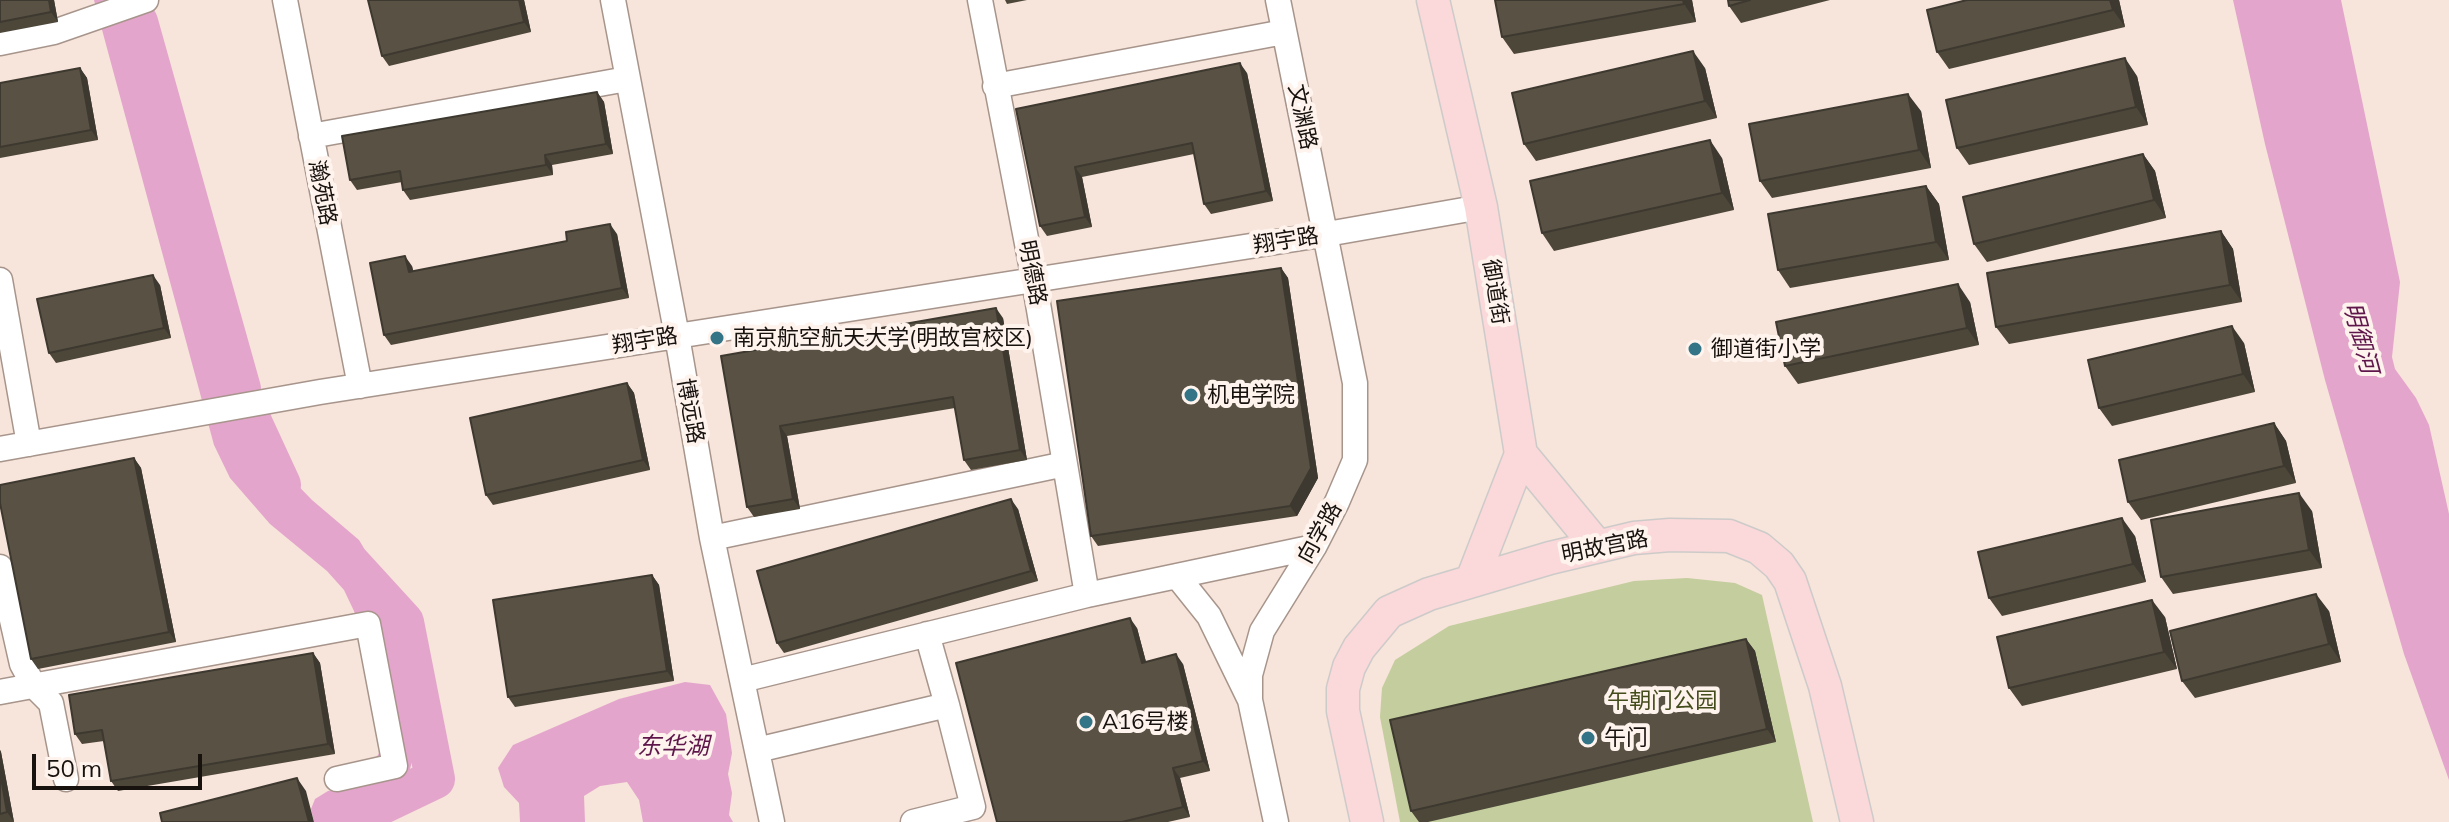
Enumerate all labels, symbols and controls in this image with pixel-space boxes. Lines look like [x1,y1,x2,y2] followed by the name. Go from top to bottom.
[1282,82,1322,152] street label: 文渊路
[303,158,341,228] street label: 瀚苑路
[1251,223,1321,259] street label: 翔宇路
[1013,238,1051,308] street label: 明德路
[1477,257,1513,327] street label: 御道街
[2337,299,2383,377] water label: 明御河
[610,323,680,359] street label: 翔宇路
[733,325,1033,351] place label: 南京航空航天大学(明故宫校区)
[708,329,726,347] marker: 南京航空航天大学(明故宫校区)
[1711,336,1821,362] place label: 御道街小学
[1686,340,1704,358] marker: 御道街小学
[671,376,709,446] street label: 博远路
[1207,382,1295,408] place label: 机电学院
[1182,386,1200,404] marker: 机电学院
[1292,498,1348,568] street label: 向学路
[1559,526,1651,568] street label: 明故宫路
[1607,688,1717,714] park label: 午朝门公园
[1102,709,1189,735] place label: A16号楼
[1077,713,1095,731] marker: A16号楼
[1604,725,1648,751] place label: 午门
[1579,729,1597,747] marker: 午门
[637,733,709,761] water label: 东华湖
[36,738,206,788] scale bar
[46,753,102,783] text: 50 m

